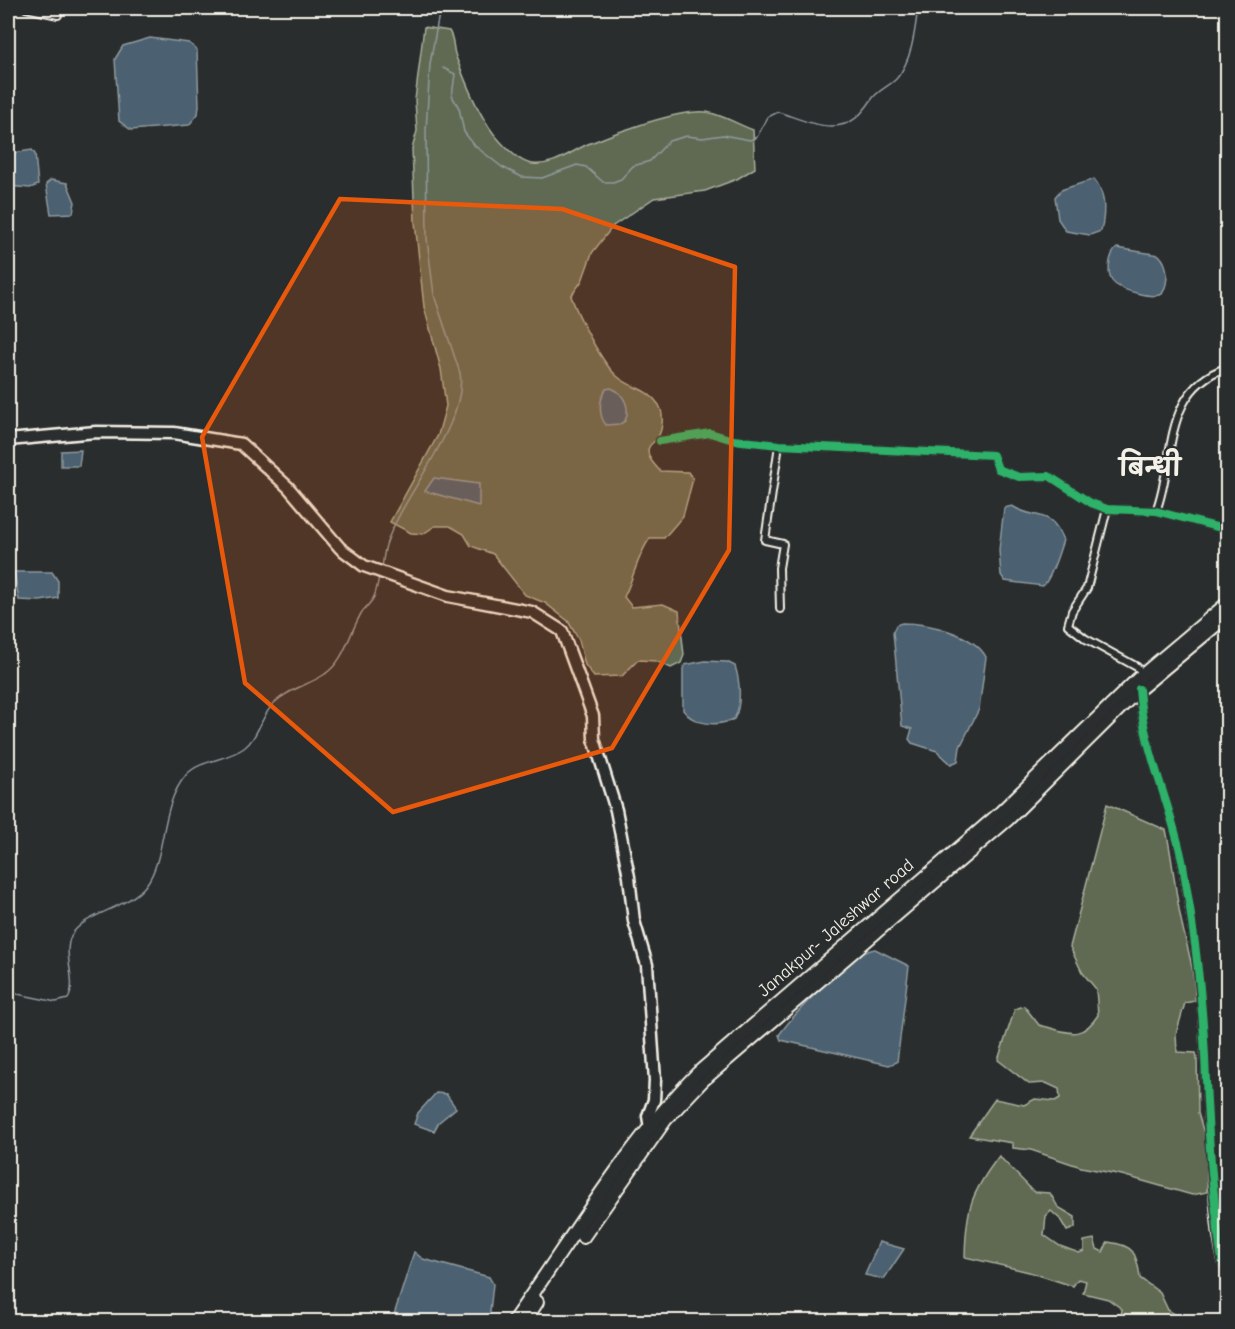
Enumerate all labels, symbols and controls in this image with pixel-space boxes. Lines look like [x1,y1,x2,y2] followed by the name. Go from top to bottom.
[1117,448,1183,482] district label: बिन्धी
[754,855,918,1001] street label: Janakpur- Jaleshwar road

